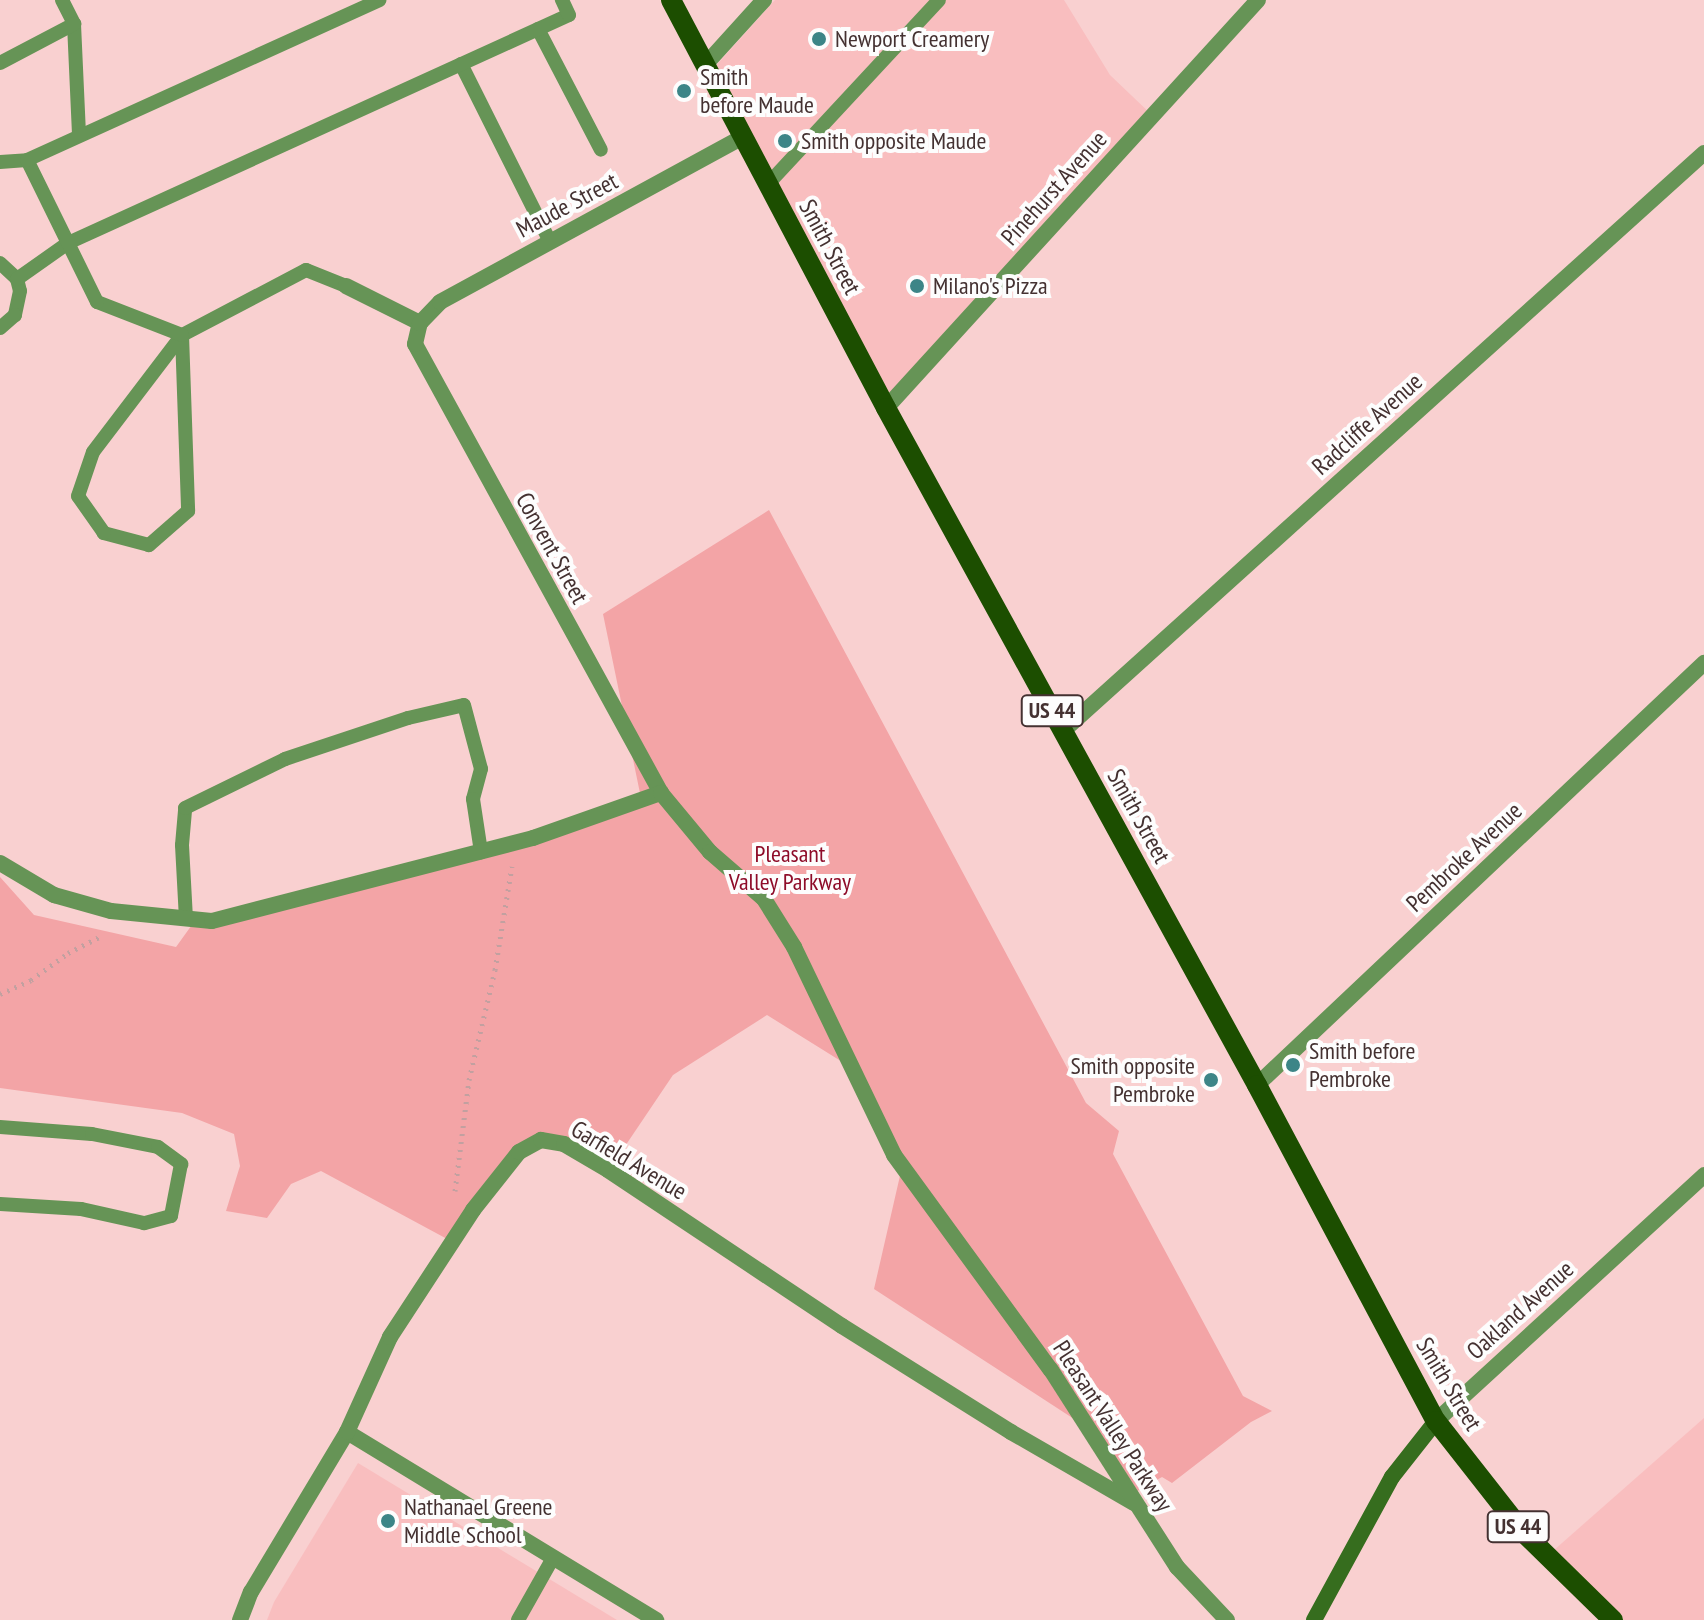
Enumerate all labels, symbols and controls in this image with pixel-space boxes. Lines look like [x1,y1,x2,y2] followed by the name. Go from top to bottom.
[835,25,989,53] place label: Newport Creamery
[810,30,828,48] marker: Newport Creamery
[700,63,814,119] place label: Smith before Maude
[675,82,693,100] marker: Smith before Maude
[995,125,1113,251] street label: Pinehurst Avenue
[801,127,986,155] place label: Smith opposite Maude
[776,132,794,150] marker: Smith opposite Maude
[512,166,622,244] street label: Maude Street
[793,195,867,299] street label: Smith Street
[933,272,1048,300] place label: Milano's Pizza
[908,277,926,295] marker: Milano's Pizza
[1306,367,1428,481] street label: Radcliffe Avenue
[510,488,594,608] street label: Convent Street
[1020,693,1084,729] road number: US 44
[1101,764,1177,868] street label: Smith Street
[1400,796,1528,918] street label: Pembroke Avenue
[729,840,851,896] park label: Pleasant Valley Parkway
[1309,1037,1416,1093] place label: Smith before Pembroke
[1070,1052,1195,1108] place label: Smith opposite Pembroke
[1284,1056,1302,1074] marker: Smith before Pembroke
[1202,1071,1220,1089] marker: Smith opposite Pembroke
[566,1114,692,1206] street label: Garfield Avenue
[1461,1254,1579,1366] street label: Oakland Avenue
[1410,1332,1488,1436] street label: Smith Street
[1047,1335,1179,1517] street label: Pleasant Valley Parkway
[404,1493,552,1549] place label: Nathanael Greene Middle School
[1486,1509,1550,1545] road number: US 44
[379,1512,397,1530] marker: Nathanael Greene Middle School

